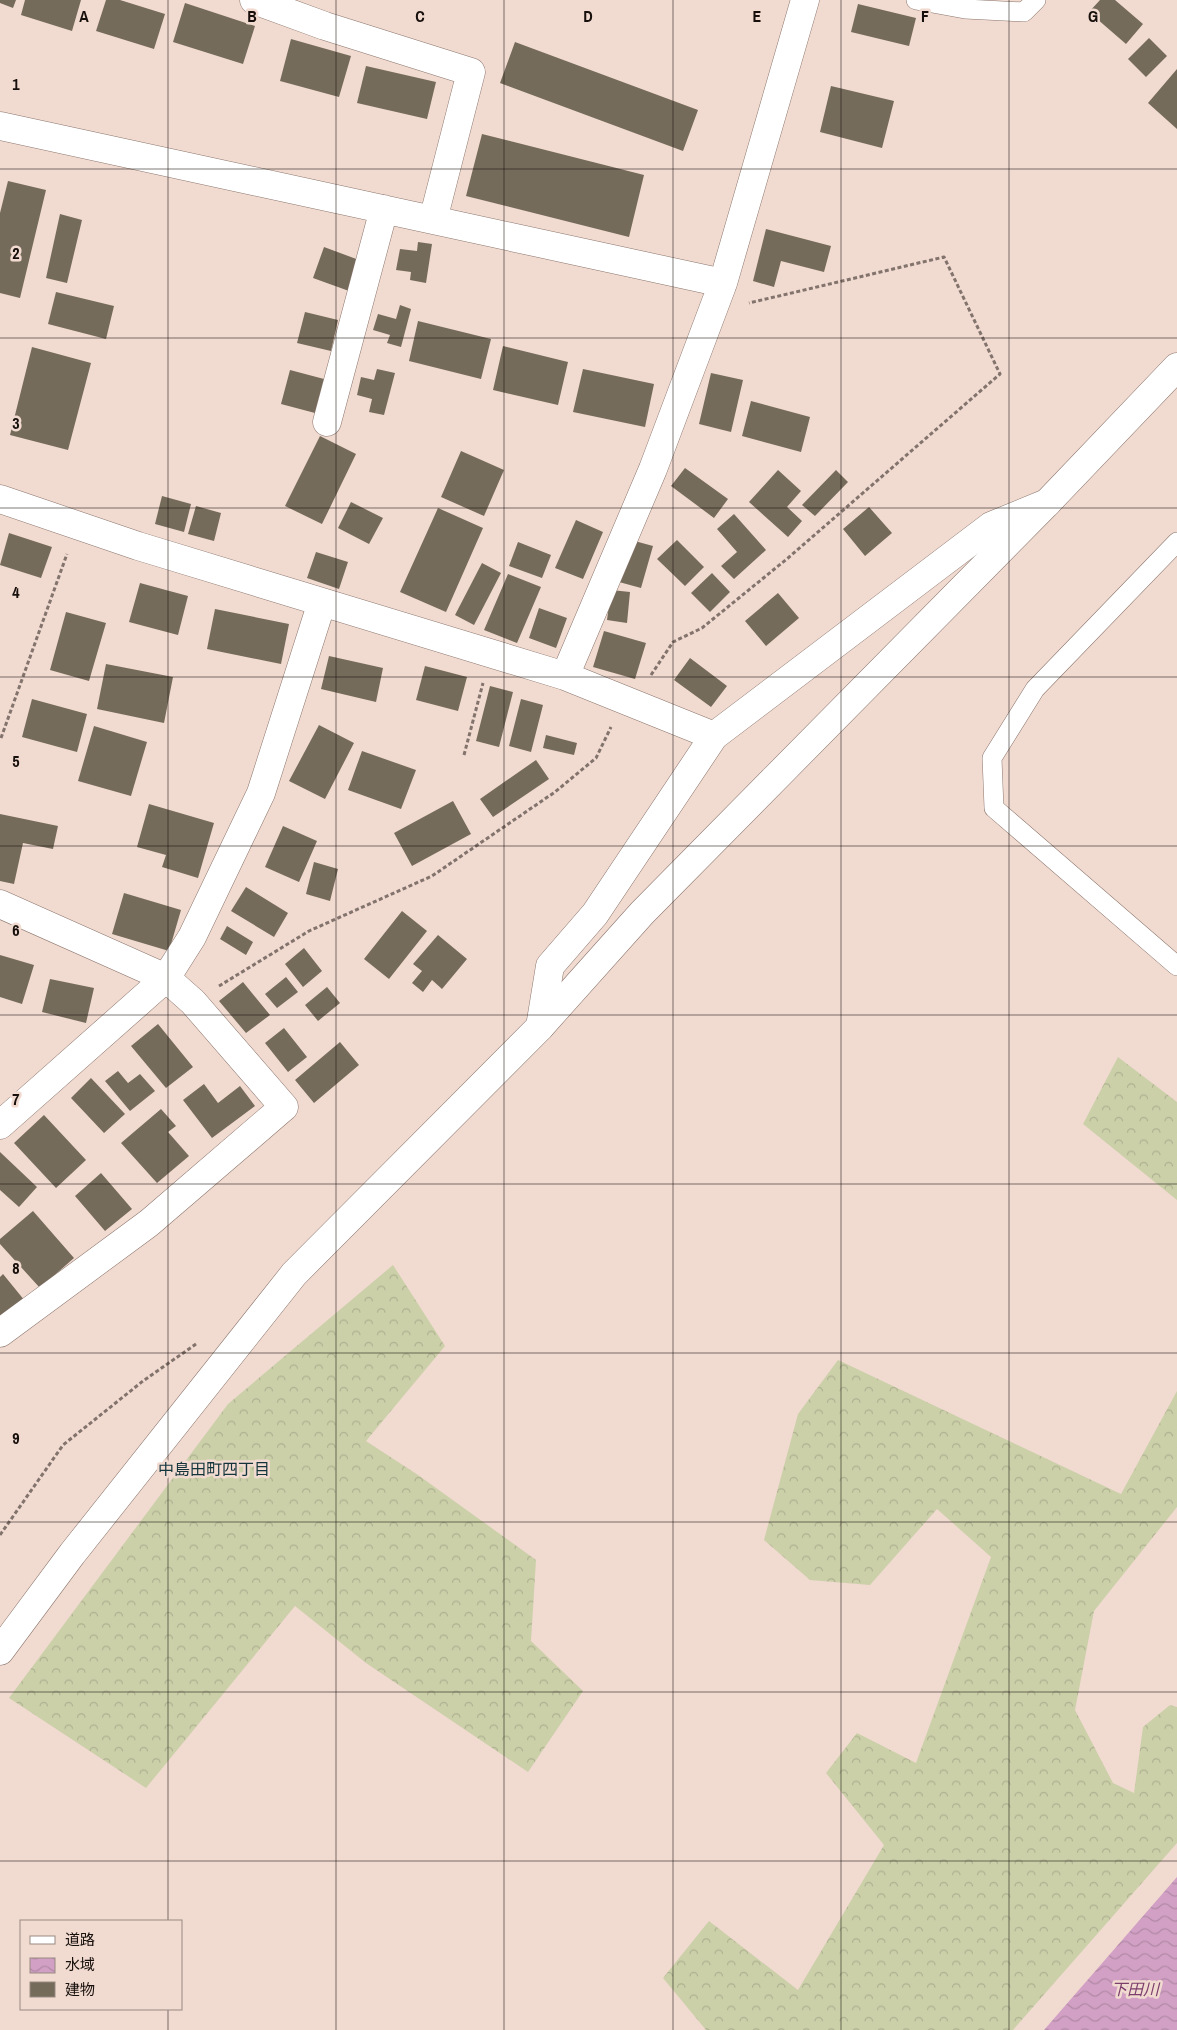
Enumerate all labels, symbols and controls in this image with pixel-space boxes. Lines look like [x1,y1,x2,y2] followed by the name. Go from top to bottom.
[79,5,89,27] text: A
[247,5,257,27] text: B
[415,5,425,27] text: C
[583,5,593,27] text: D
[753,5,762,27] text: E
[921,5,929,27] text: F
[1088,5,1098,27] text: G
[12,73,20,95] text: 1
[12,242,20,264] text: 2
[12,412,20,434] text: 3
[12,581,20,603] text: 4
[12,750,20,772] text: 5
[12,919,20,941] text: 6
[12,1088,20,1110] text: 7
[12,1257,20,1279] text: 8
[12,1427,20,1449] text: 9
[158,1458,270,1480] district label: 中島田町四丁目
[20,1920,182,2010] legend
[65,1929,95,1950] text: 道路
[65,1954,95,1975] text: 水域
[1111,1978,1161,2000] water label: 下田川
[65,1979,95,2000] text: 建物

